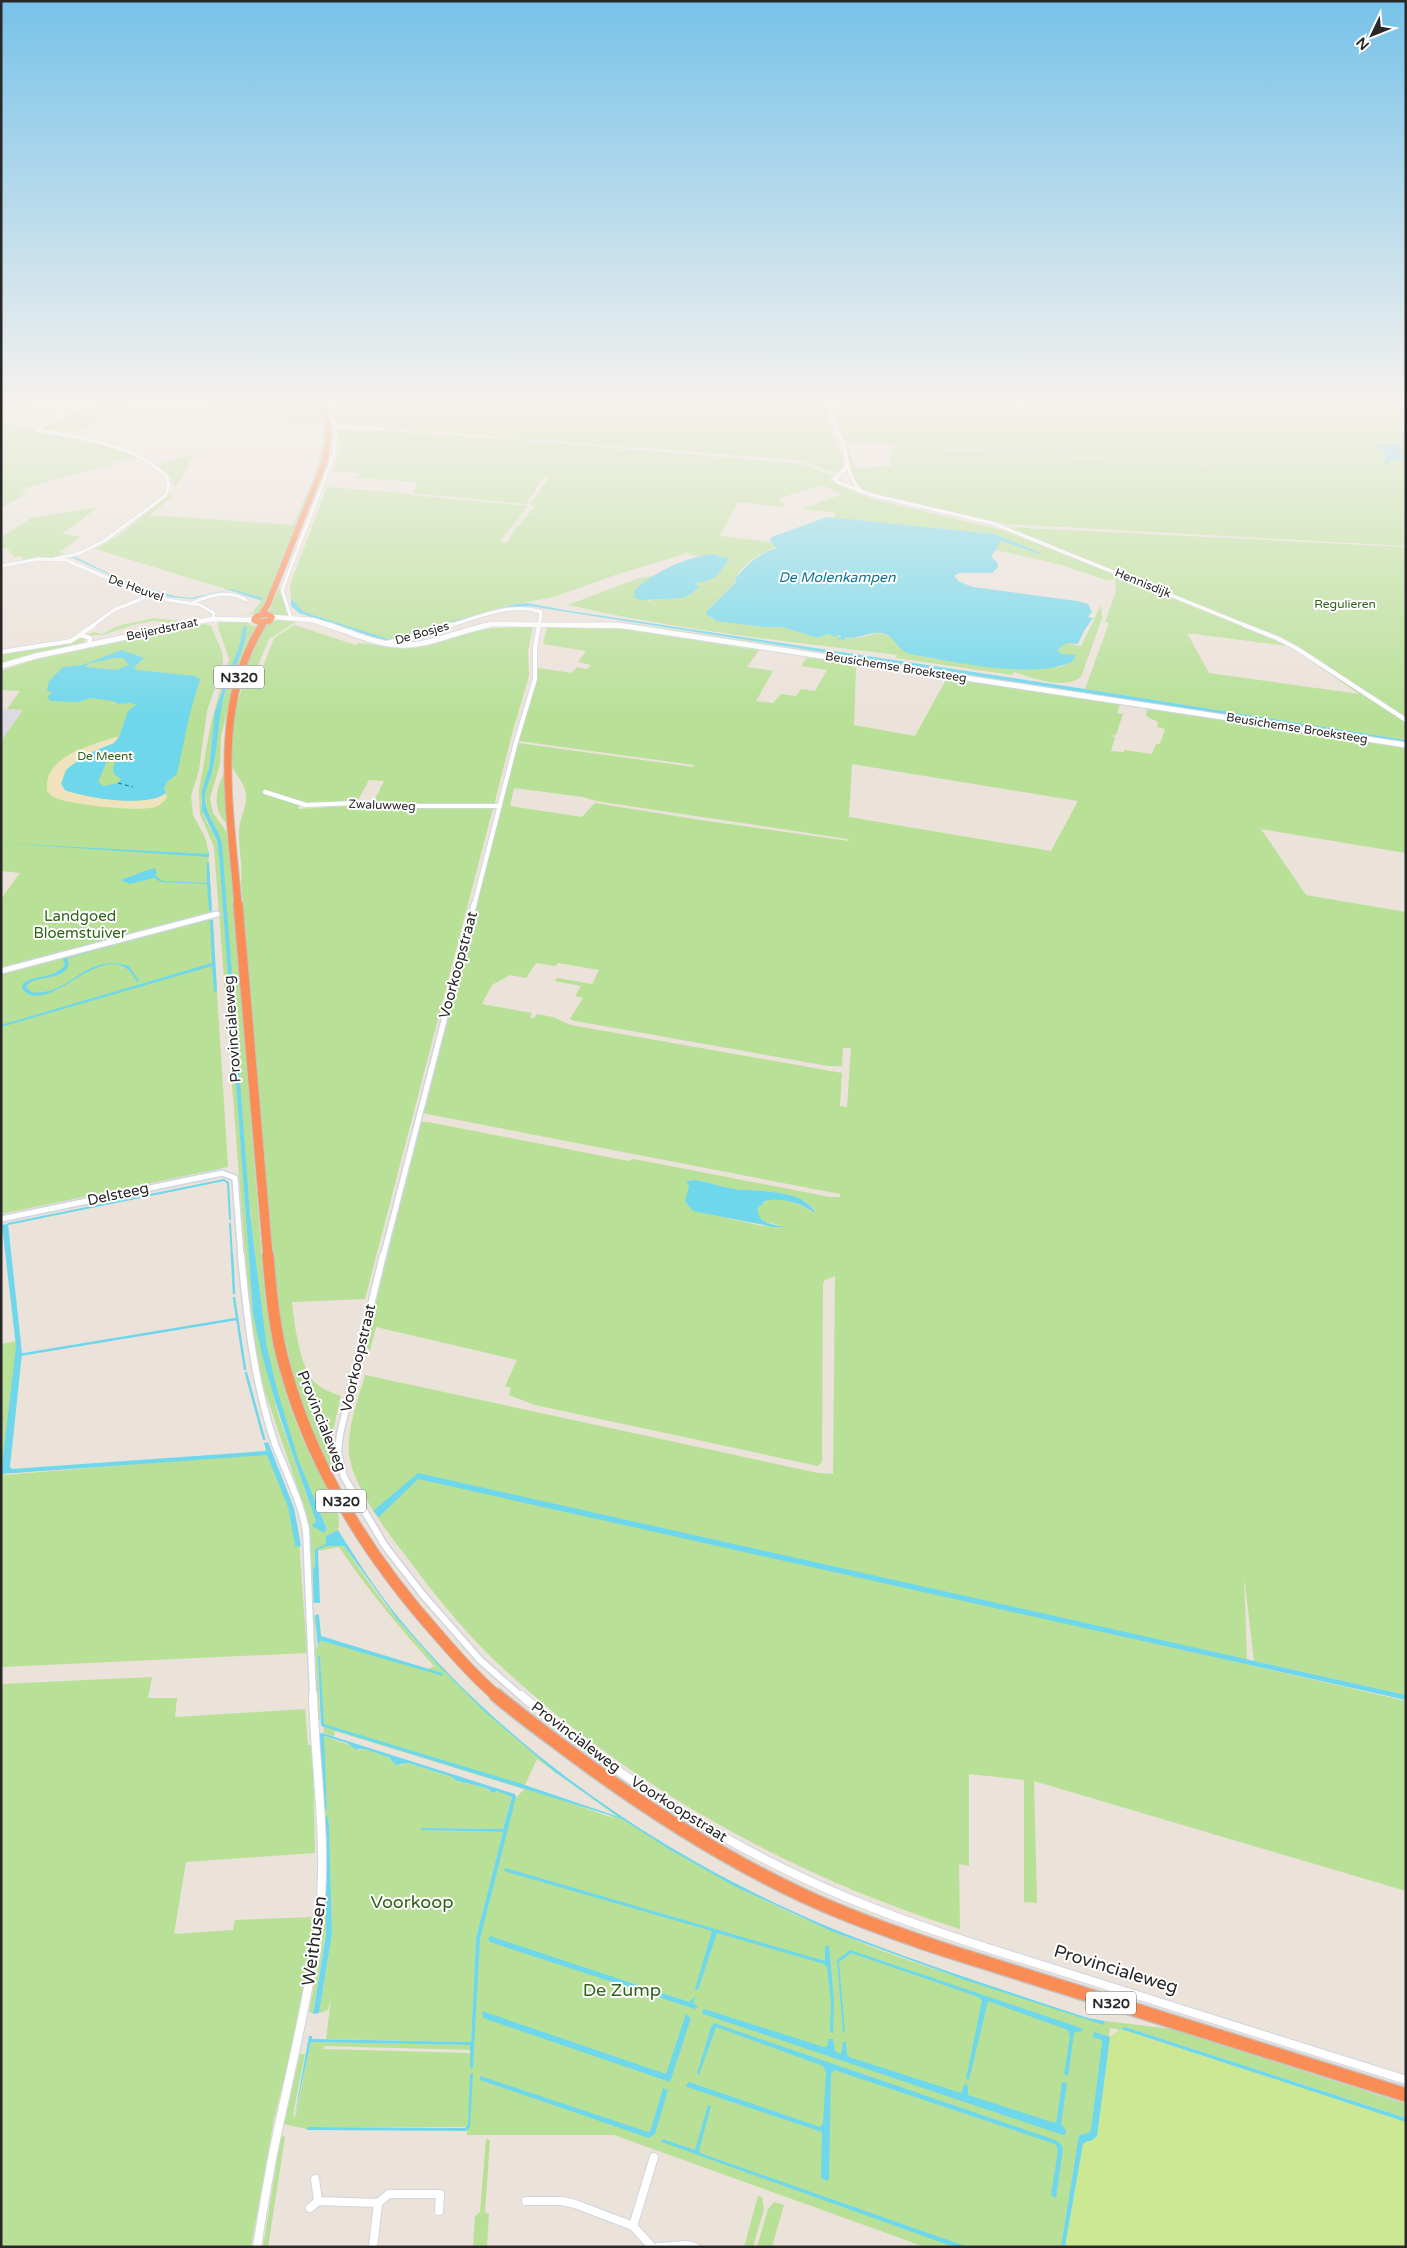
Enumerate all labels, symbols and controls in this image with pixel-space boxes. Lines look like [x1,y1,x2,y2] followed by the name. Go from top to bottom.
[1347,10,1397,60] north arrow
[1353,34,1373,53] text: N
[1113,565,1173,601] street label: Hennisdijk
[778,569,896,586] water label: De Molenkampen
[106,572,166,604] street label: De Heuvel
[1314,597,1376,611] park label: Regulieren
[125,615,199,643] street label: Beijerdstraat
[393,619,451,647] street label: De Bosjes
[824,649,968,685] street label: Beusichemse Broeksteeg
[214,666,264,689] road number: N320
[1225,710,1369,746] street label: Beusichemse Broeksteeg
[77,749,133,763] park label: De Meent
[348,797,416,813] street label: Zwaluwweg
[33,907,127,942] park label: Landgoed Bloemstuiver
[435,909,481,1021] street label: Voorkoopstraat
[219,975,245,1083] street label: Provincialeweg
[86,1179,150,1209] street label: Delsteeg
[337,1302,379,1414] street label: Voorkoopstraat
[294,1368,350,1474] street label: Provincialeweg
[316,1490,366,1512] road number: N320
[528,1698,624,1776] street label: Provincialeweg
[627,1772,731,1846] street label: Voorkoopstraat
[370,1891,454,1913] park label: Voorkoop
[297,1895,331,1987] street label: Weithusen
[1051,1940,1181,1998] street label: Provincialeweg
[583,1979,661,2001] park label: De Zump
[1086,1992,1136,2015] road number: N320

